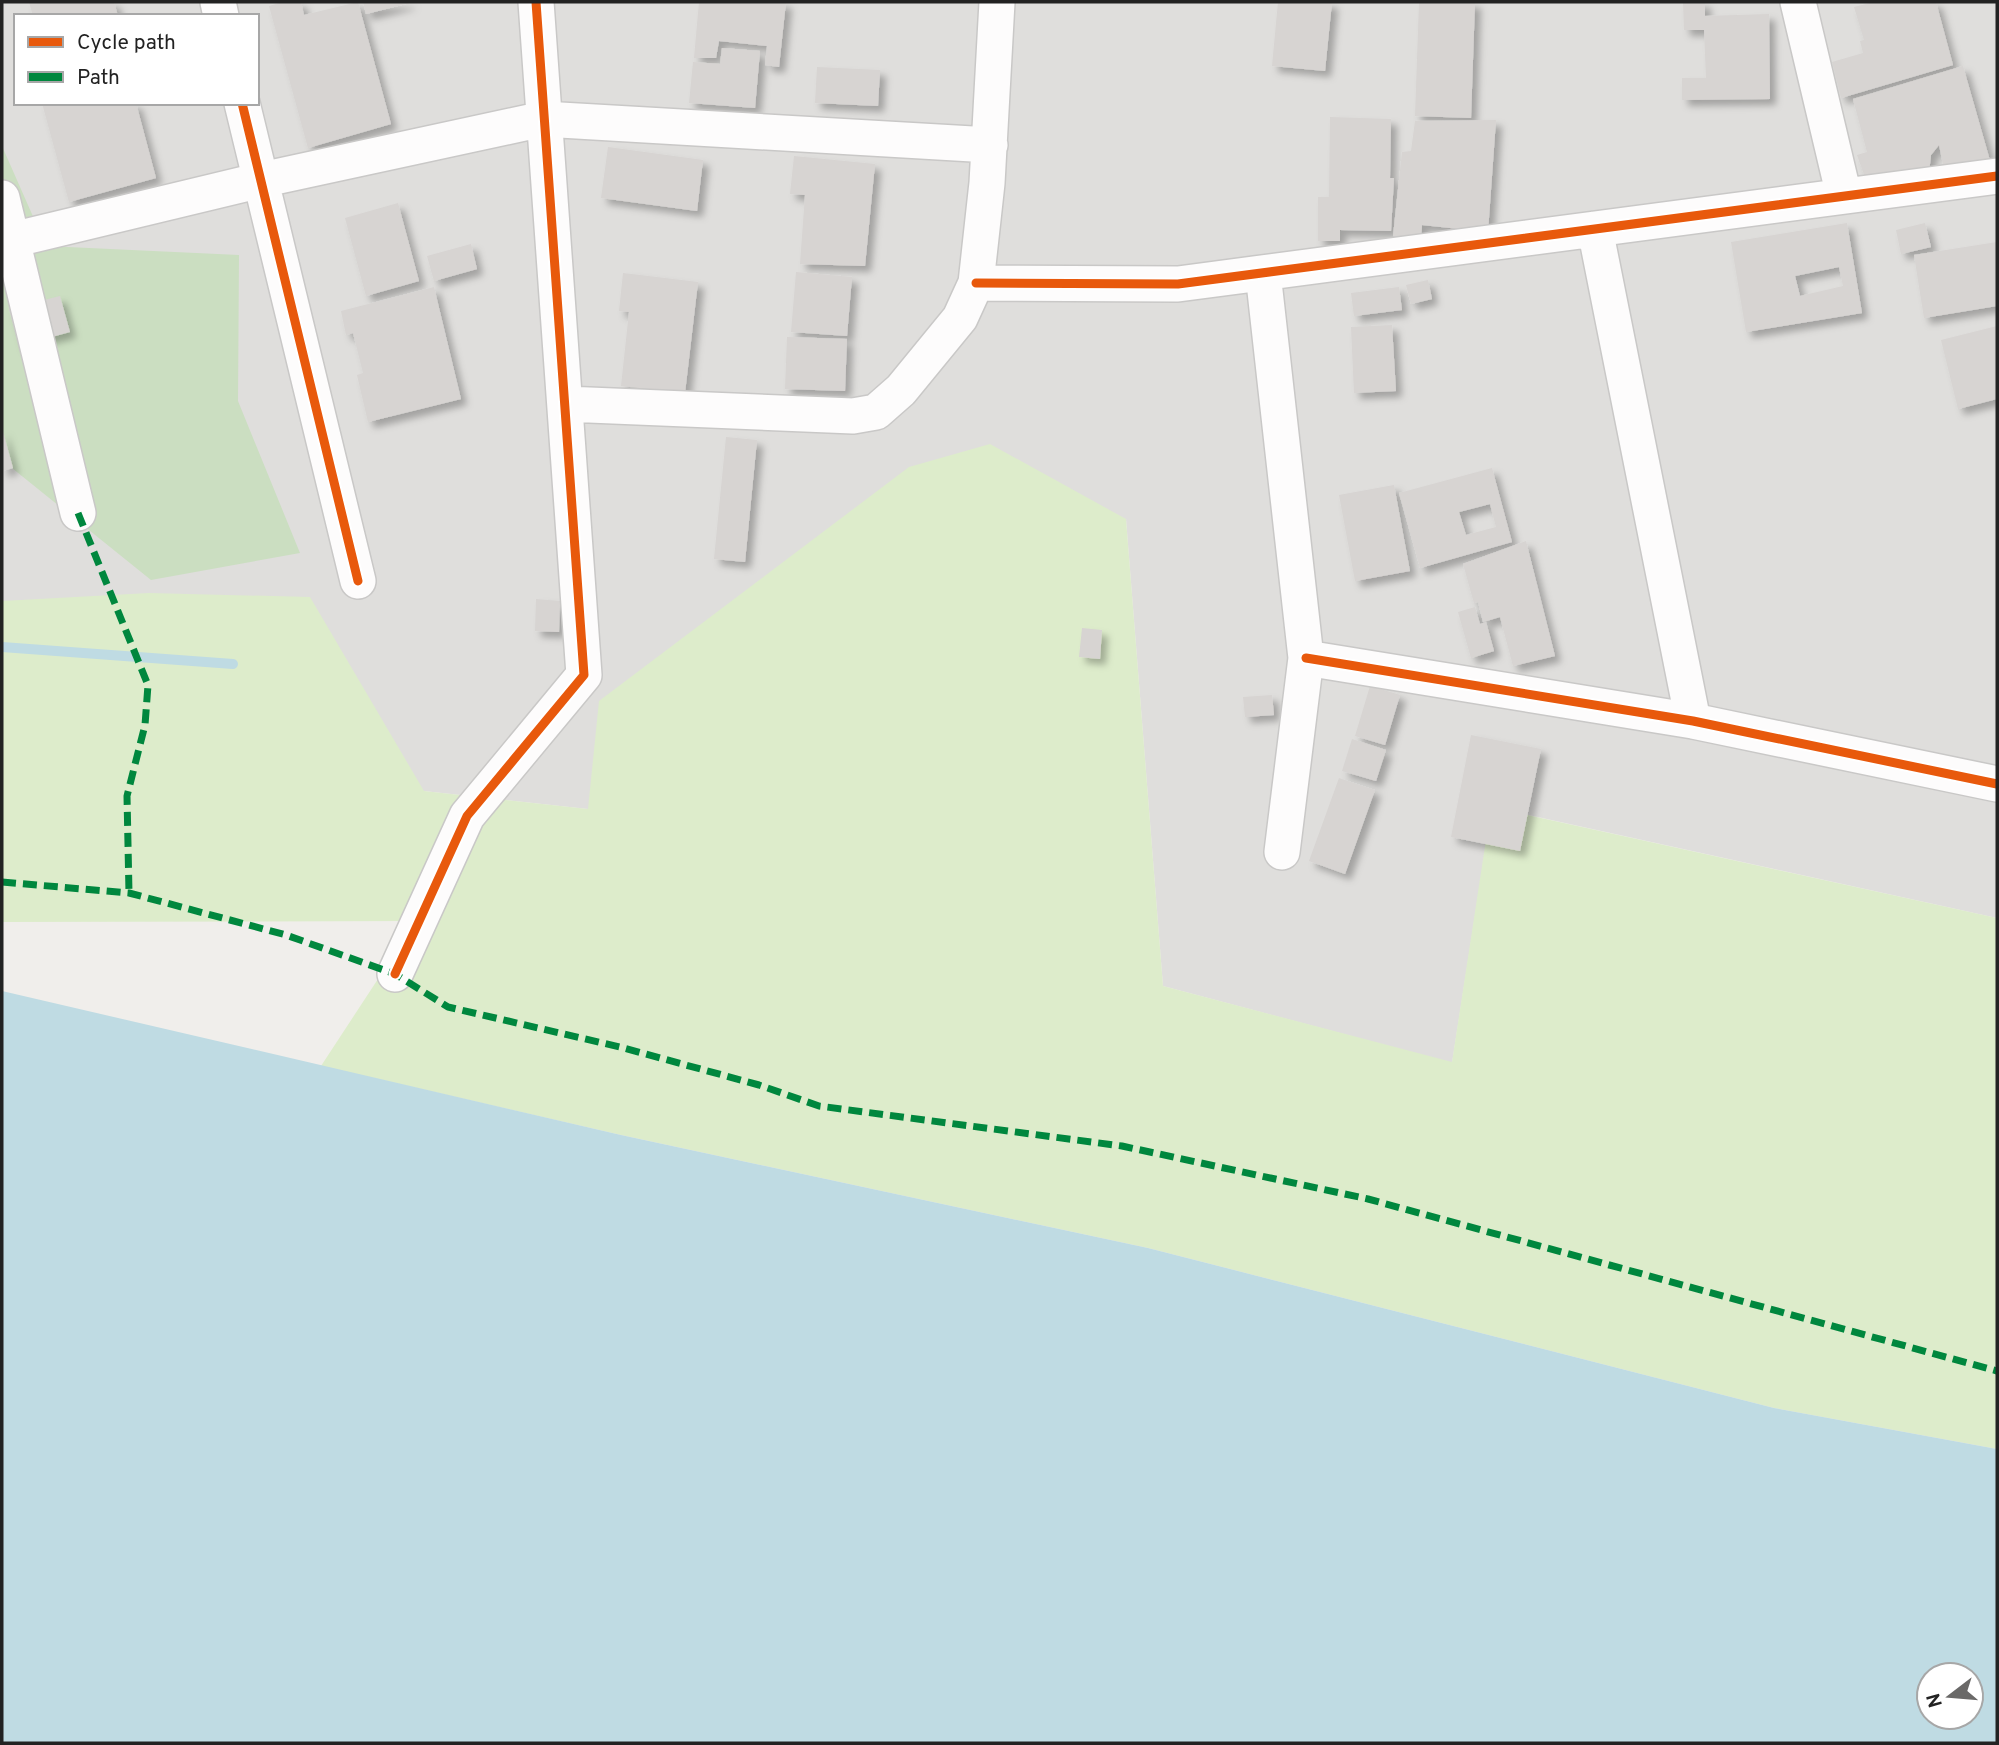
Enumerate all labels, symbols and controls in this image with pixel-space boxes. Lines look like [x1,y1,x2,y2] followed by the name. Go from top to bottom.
[14,14,259,105] legend
[77,30,176,57] text: Cycle path
[77,65,120,92] text: Path
[1915,1661,1985,1731] north arrow
[1922,1690,1949,1710] text: N

